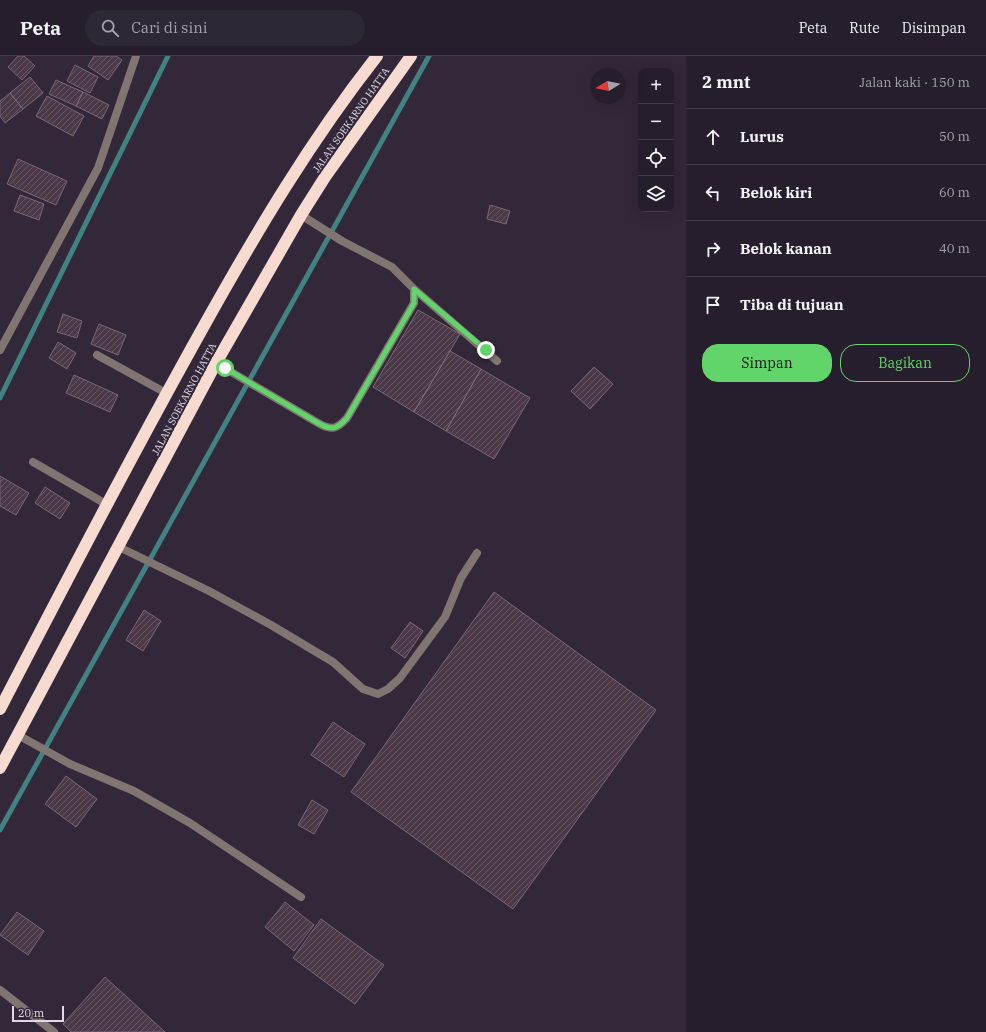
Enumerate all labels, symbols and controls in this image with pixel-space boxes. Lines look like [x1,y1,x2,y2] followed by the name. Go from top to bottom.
[85,10,365,46] search box
[20,16,61,40] text: Peta
[99,17,121,39] icon: search
[131,18,207,37] text: Cari di sini
[799,19,827,37] text: Peta
[849,19,880,37] text: Rute
[902,19,966,37] text: Disimpan
[310,65,392,175] street label: JALAN SOEKARNO HATTA
[590,68,626,104] north arrow
[638,68,674,212] map controls
[638,68,674,104] button: +
[702,71,750,93] text: 2 mnt
[859,74,970,91] text: Jalan kaki · 150 m
[638,104,674,140] button: −
[702,126,724,148] icon: ahead
[740,127,784,146] text: Lurus
[939,128,970,145] text: 50 m
[638,140,674,176] button: locate
[638,176,674,212] button: layers
[702,182,724,204] icon: left
[740,183,812,202] text: Belok kiri
[939,184,970,201] text: 60 m
[702,238,724,260] icon: right
[740,239,832,258] text: Belok kanan
[939,240,970,257] text: 40 m
[702,294,724,316] icon: arrive
[740,295,844,314] text: Tiba di tujuan
[149,341,219,457] street label: JALAN SOEKARNO HATTA
[477,341,495,359] route end
[702,344,832,382] button: Simpan
[840,344,970,382] button: Bagikan
[216,359,234,377] route start
[12,1004,64,1023] scale bar
[18,1006,44,1020] text: 20 m

